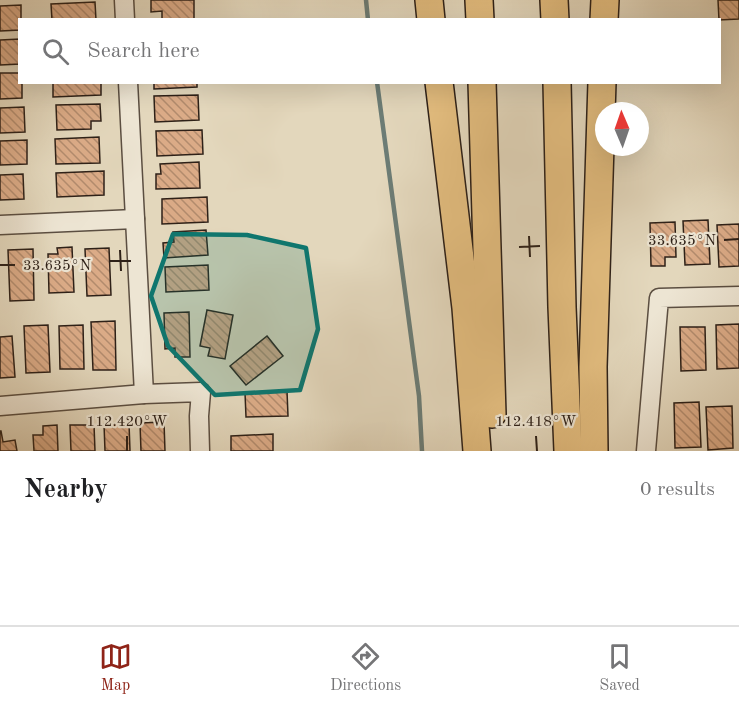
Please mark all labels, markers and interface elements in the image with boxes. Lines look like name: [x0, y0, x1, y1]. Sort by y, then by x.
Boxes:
search box: [18, 18, 721, 84]
icon: search: [39, 35, 72, 68]
text: Search here: [87, 40, 200, 62]
north arrow: [595, 102, 649, 156]
text: 33.635°N: [648, 234, 716, 249]
text: 33.635°N: [23, 259, 91, 274]
text: 112.420°W: [86, 415, 168, 430]
text: 112.418°W: [495, 415, 577, 430]
text: Nearby: [24, 477, 108, 503]
text: 0 results: [640, 480, 715, 500]
tab: Map: [99, 640, 132, 696]
tab: Directions: [330, 640, 401, 696]
tab: Saved: [599, 640, 640, 696]

